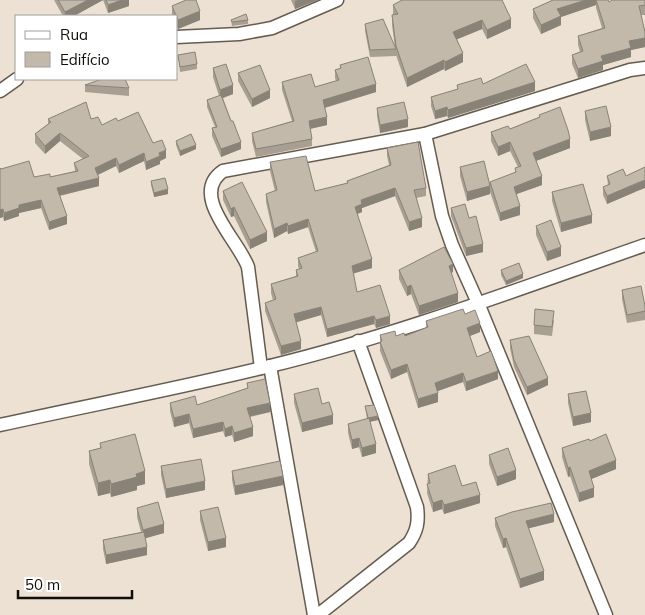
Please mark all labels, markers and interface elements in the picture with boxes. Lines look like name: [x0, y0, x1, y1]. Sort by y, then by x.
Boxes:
legend: [15, 15, 178, 80]
text: Rua: [60, 25, 88, 44]
text: Edifício: [60, 50, 110, 69]
scale bar: [18, 568, 131, 600]
text: 50 m: [25, 575, 60, 594]

